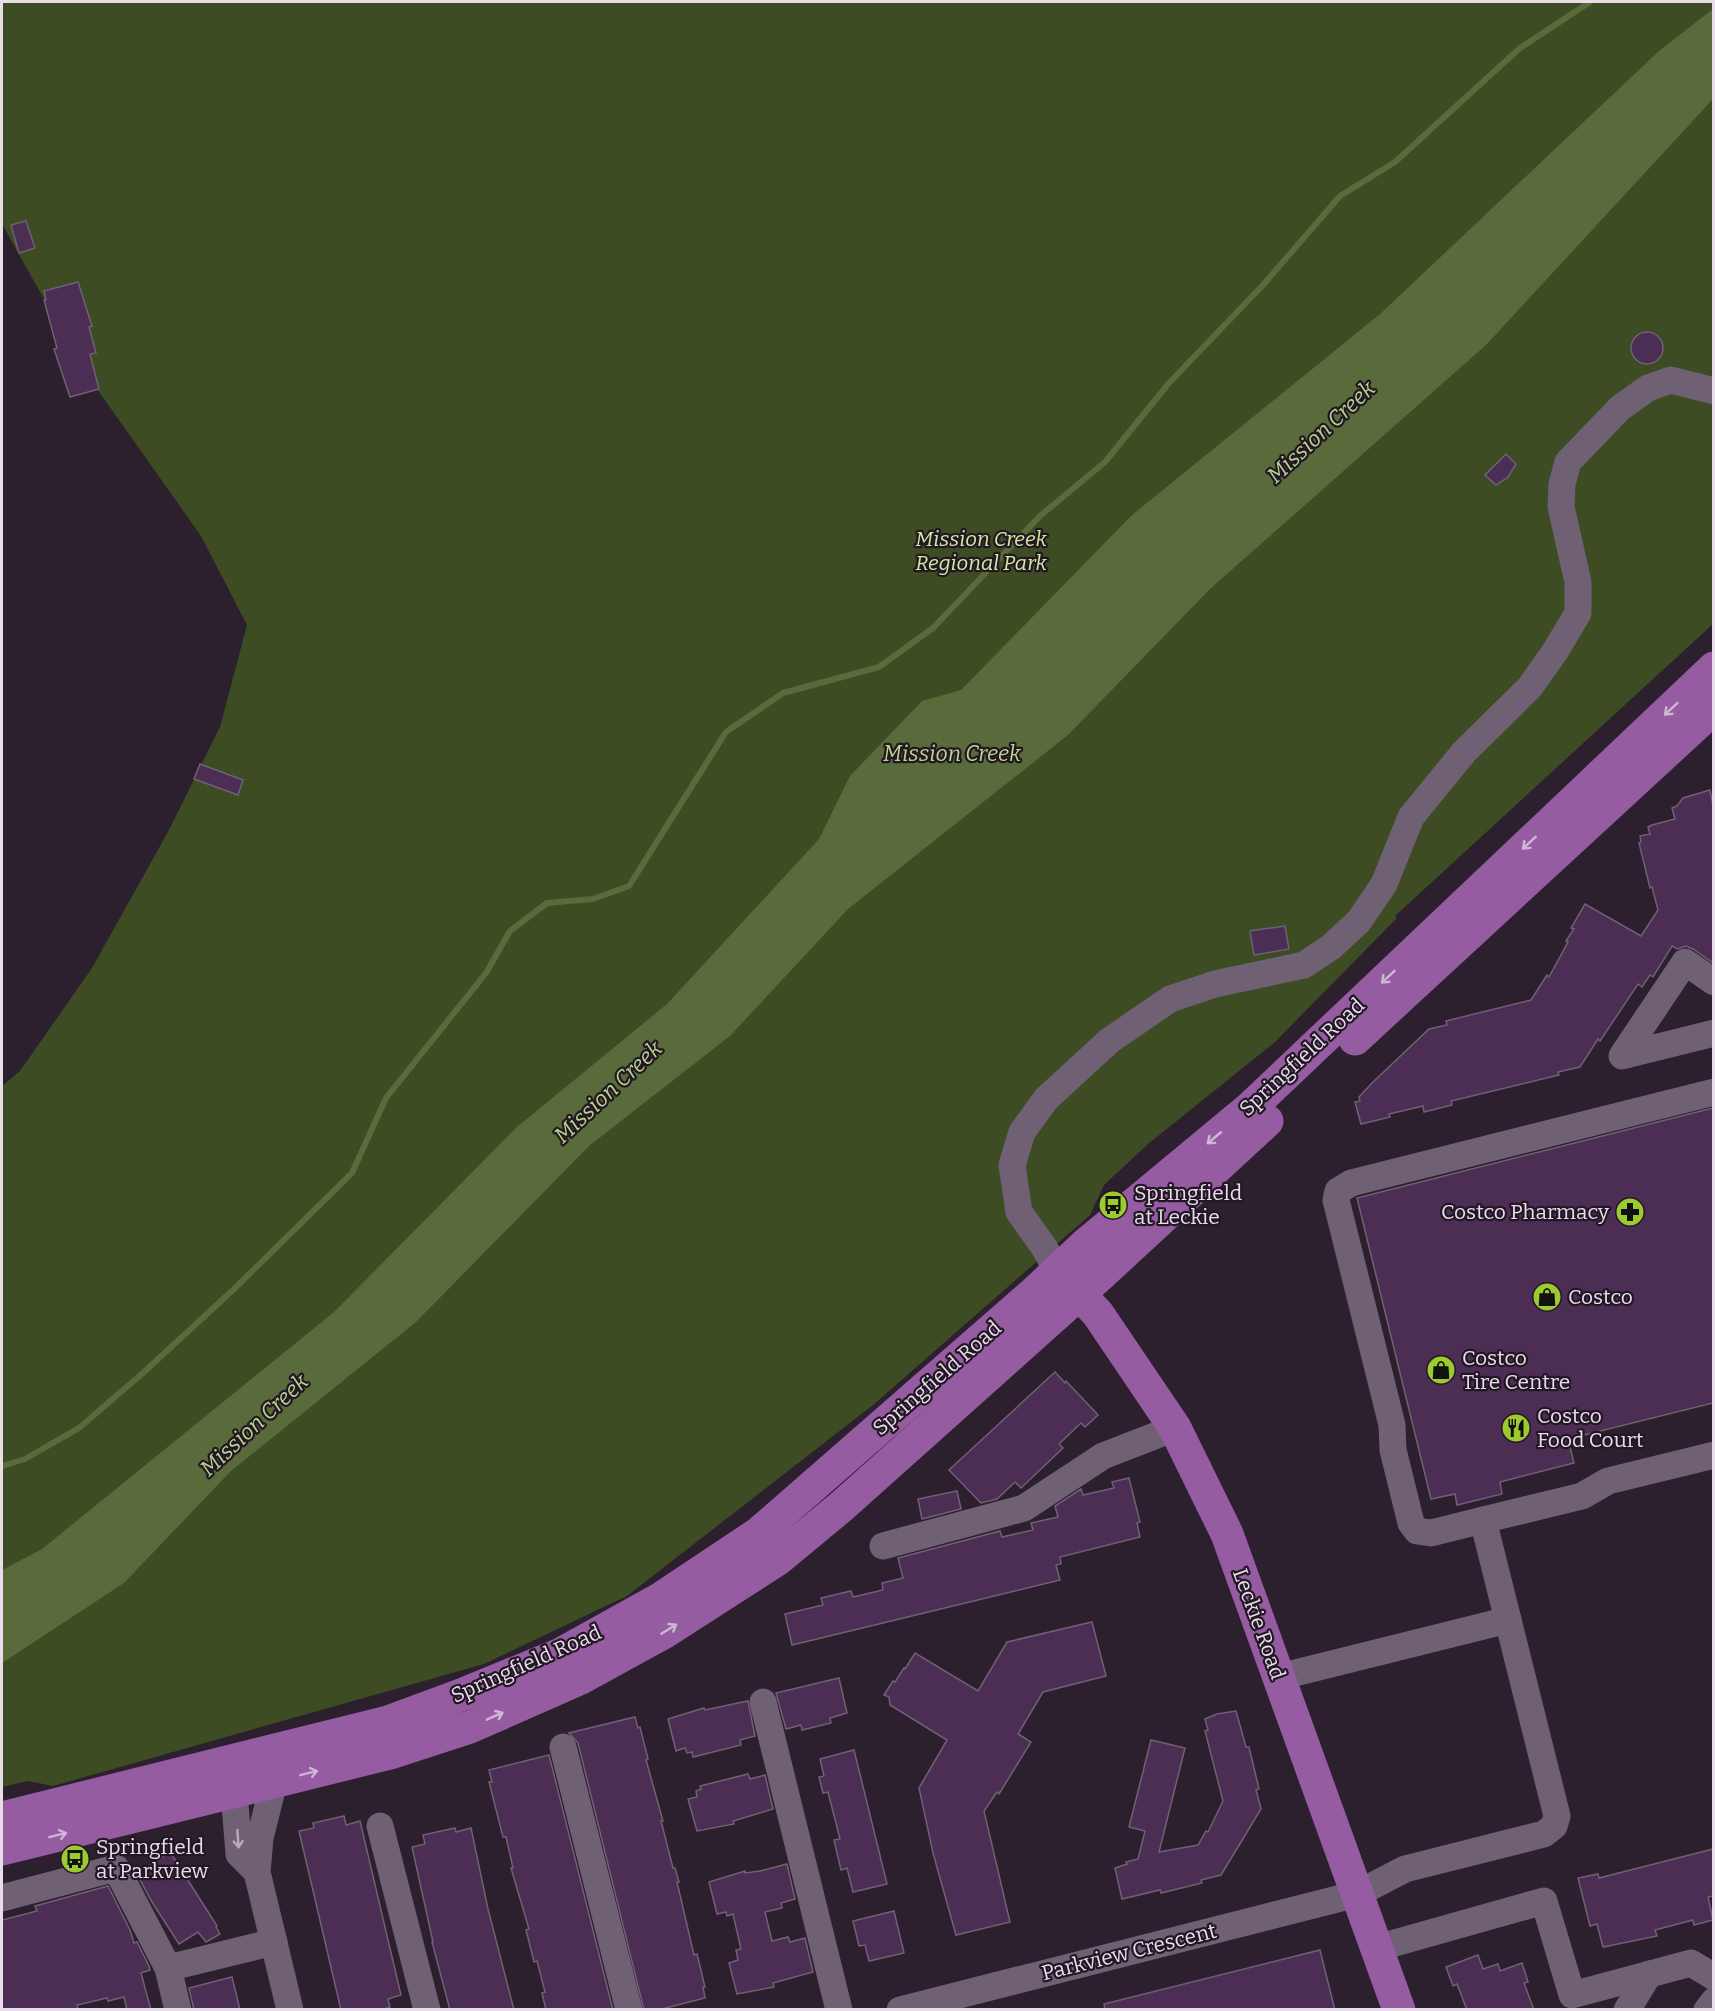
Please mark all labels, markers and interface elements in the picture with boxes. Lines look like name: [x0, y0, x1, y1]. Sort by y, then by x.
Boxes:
water label: Mission Creek: [1261, 374, 1381, 489]
park label: Mission Creek Regional Park: [915, 526, 1047, 576]
one-way arrow: [1664, 701, 1679, 715]
water label: Mission Creek: [883, 740, 1022, 767]
one-way arrow: [1522, 836, 1537, 850]
one-way arrow: [1381, 970, 1396, 984]
street label: Springfield Road: [1234, 992, 1370, 1122]
water label: Mission Creek: [548, 1034, 668, 1149]
one-way arrow: [1206, 1131, 1222, 1144]
place label: Springfield at Leckie: [1134, 1180, 1242, 1230]
bus stop icon: Springfield at Leckie: [1097, 1189, 1129, 1221]
pharmacy icon: Costco Pharmacy: [1614, 1196, 1646, 1228]
place label: Costco Pharmacy: [1441, 1199, 1610, 1225]
shop icon: Costco: [1531, 1281, 1563, 1313]
place label: Costco: [1568, 1284, 1633, 1310]
street label: Springfield Road: [867, 1315, 1007, 1441]
place label: Costco Tire Centre: [1462, 1345, 1570, 1395]
shop icon: Costco Tire Centre: [1425, 1354, 1457, 1386]
water label: Mission Creek: [194, 1367, 314, 1482]
place label: Costco Food Court: [1537, 1403, 1644, 1453]
restaurant icon: Costco Food Court: [1500, 1412, 1532, 1444]
street label: Leckie Road: [1227, 1565, 1291, 1683]
street label: Springfield Road: [447, 1619, 605, 1709]
one-way arrow: [660, 1622, 677, 1634]
one-way arrow: [485, 1709, 503, 1721]
one-way arrow: [299, 1767, 318, 1779]
one-way arrow: [232, 1828, 243, 1848]
one-way arrow: [48, 1829, 67, 1841]
place label: Springfield at Parkview: [96, 1834, 209, 1884]
bus stop icon: Springfield at Parkview: [59, 1843, 91, 1875]
street label: Parkview Crescent: [1039, 1918, 1220, 1986]

